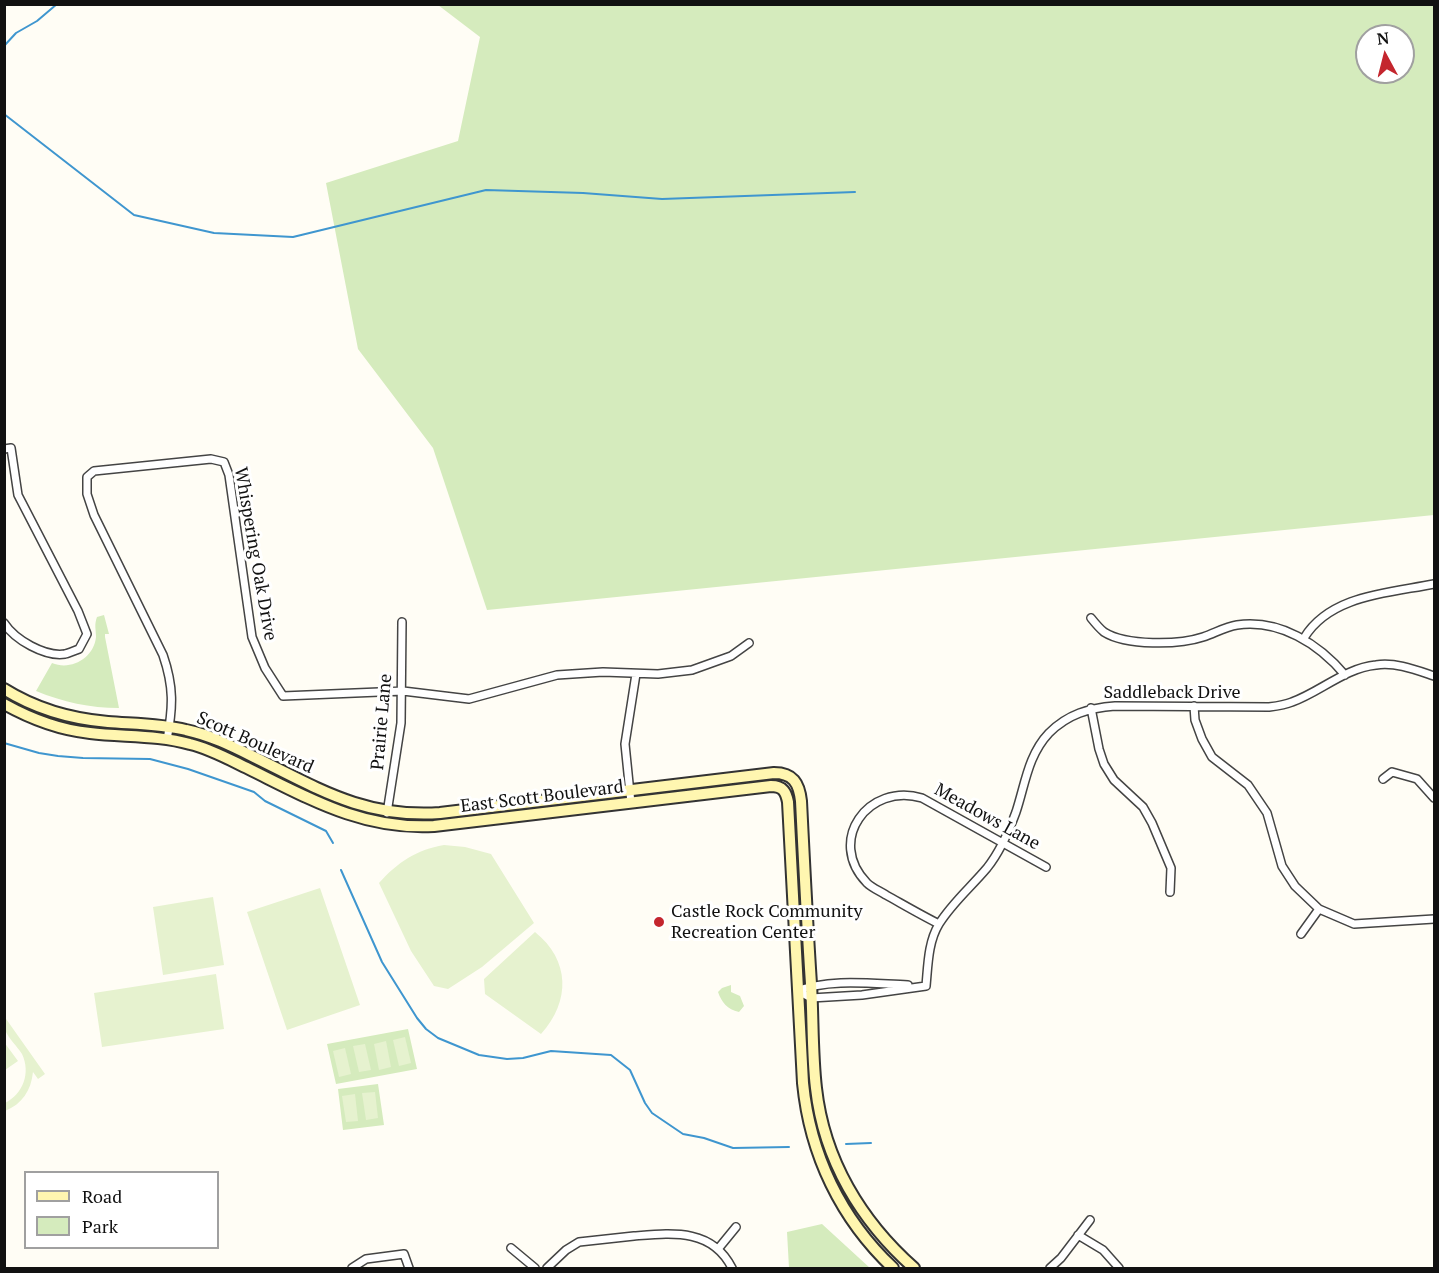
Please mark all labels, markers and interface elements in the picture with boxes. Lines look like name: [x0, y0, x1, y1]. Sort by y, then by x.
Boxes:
north arrow: [1355, 24, 1415, 84]
text: N: [1376, 26, 1390, 50]
street label: Whispering Oak Drive: [229, 466, 281, 642]
street label: Prairie Lane: [367, 673, 397, 771]
street label: Saddleback Drive: [1103, 682, 1241, 704]
street label: Scott Boulevard: [193, 708, 317, 778]
street label: East Scott Boulevard: [459, 776, 625, 818]
street label: Meadows Lane: [930, 779, 1044, 855]
place label: Castle Rock Community Recreation Center: [671, 901, 863, 944]
marker: Castle Rock Community Recreation Center: [652, 915, 666, 929]
legend: [24, 1171, 219, 1249]
text: Road: [82, 1184, 122, 1208]
text: Park: [82, 1214, 118, 1238]

